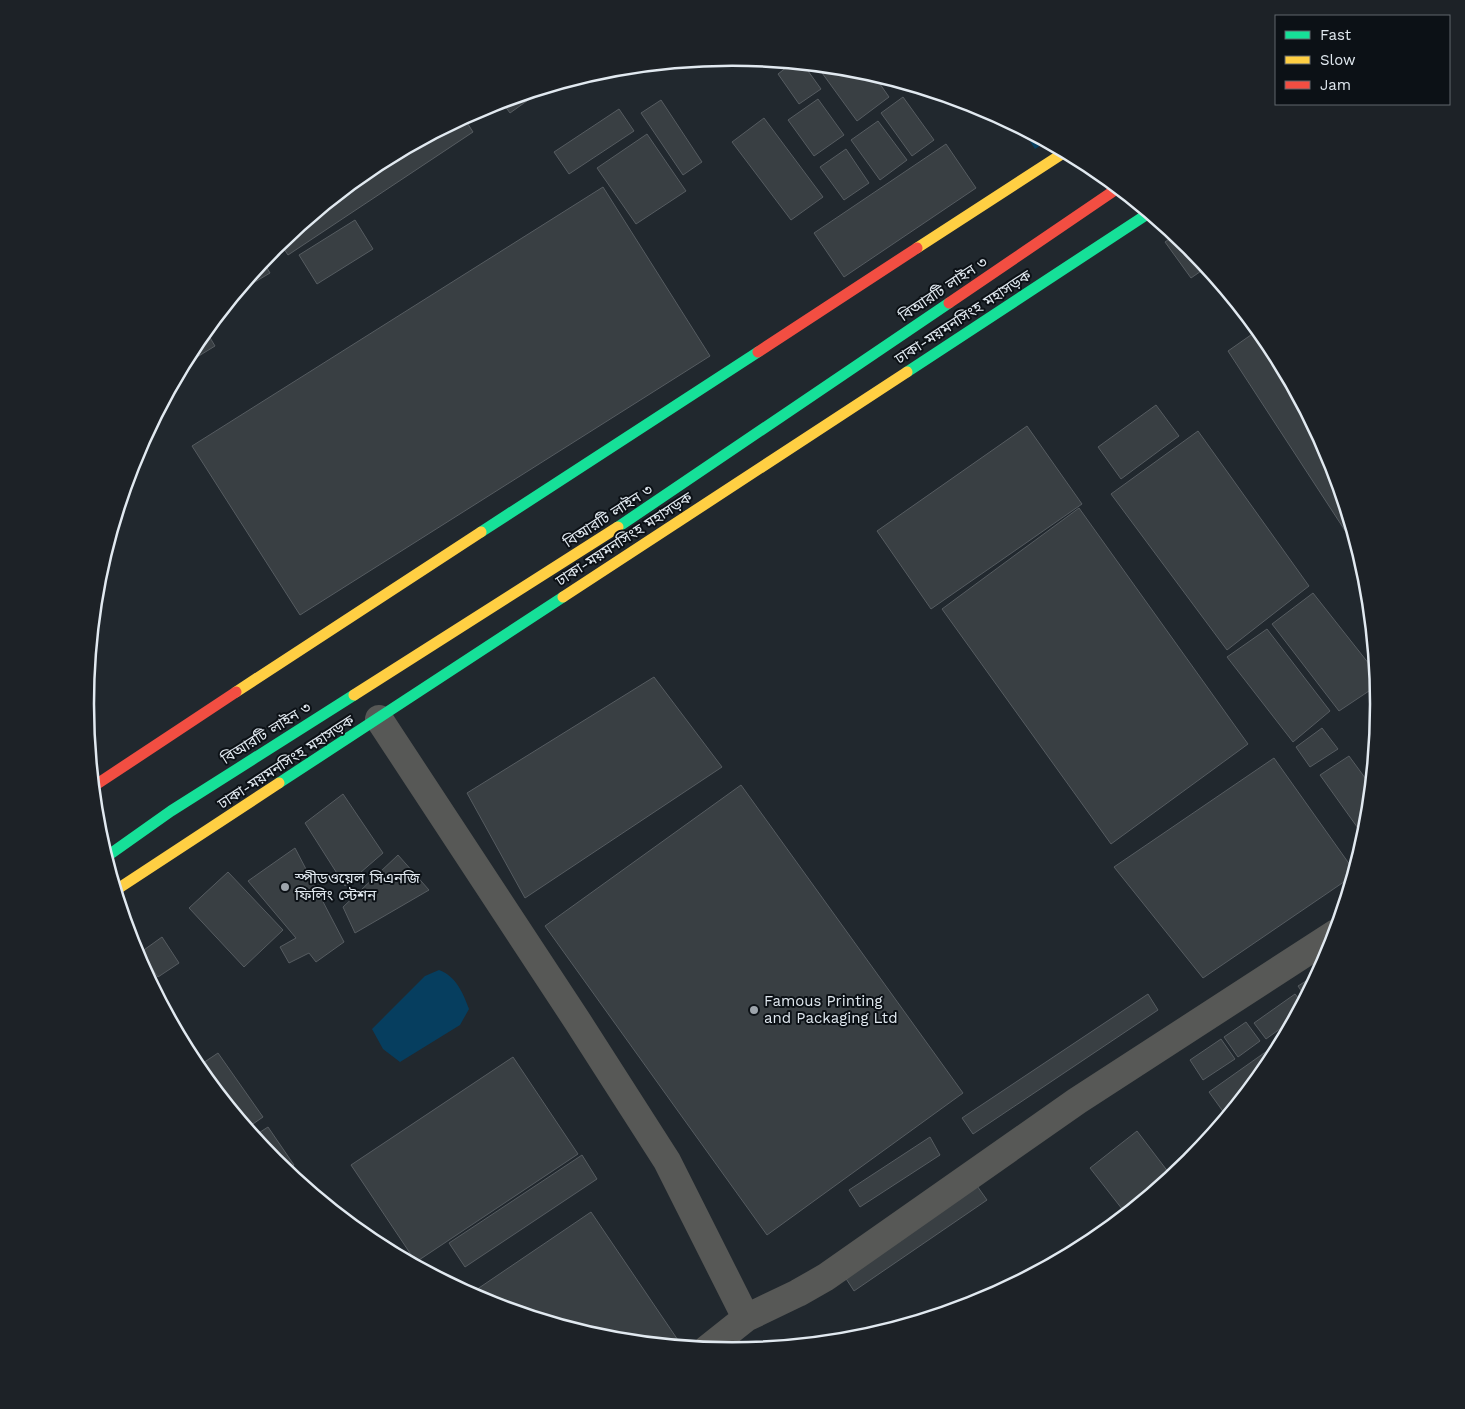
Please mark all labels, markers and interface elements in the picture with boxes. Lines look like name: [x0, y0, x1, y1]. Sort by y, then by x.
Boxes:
legend: [1275, 15, 1450, 105]
text: Fast: [1320, 26, 1352, 44]
text: Slow: [1320, 51, 1356, 69]
text: Jam: [1320, 76, 1351, 94]
street label: বিআরটি লাইন ৩: [895, 253, 991, 326]
street label: ঢাকা-ময়মনসিংহ মহাসড়ক: [891, 266, 1035, 368]
street label: বিআরটি লাইন ৩: [559, 480, 656, 552]
street label: ঢাকা-ময়মনসিংহ মহাসড়ক: [552, 488, 696, 590]
street label: বিআরটি লাইন ৩: [217, 698, 314, 768]
street label: ঢাকা-ময়মনসিংহ মহাসড়ক: [214, 711, 358, 813]
place label: স্পীডওয়েল সিএনজি ফিলিং স্টেশন: [294, 869, 421, 904]
marker: স্পীডওয়েল সিএনজি ফিলিং স্টেশন: [279, 881, 291, 893]
place label: Famous Printing and Packaging Ltd: [764, 992, 898, 1027]
marker: Famous Printing and Packaging Ltd: [748, 1004, 760, 1016]

